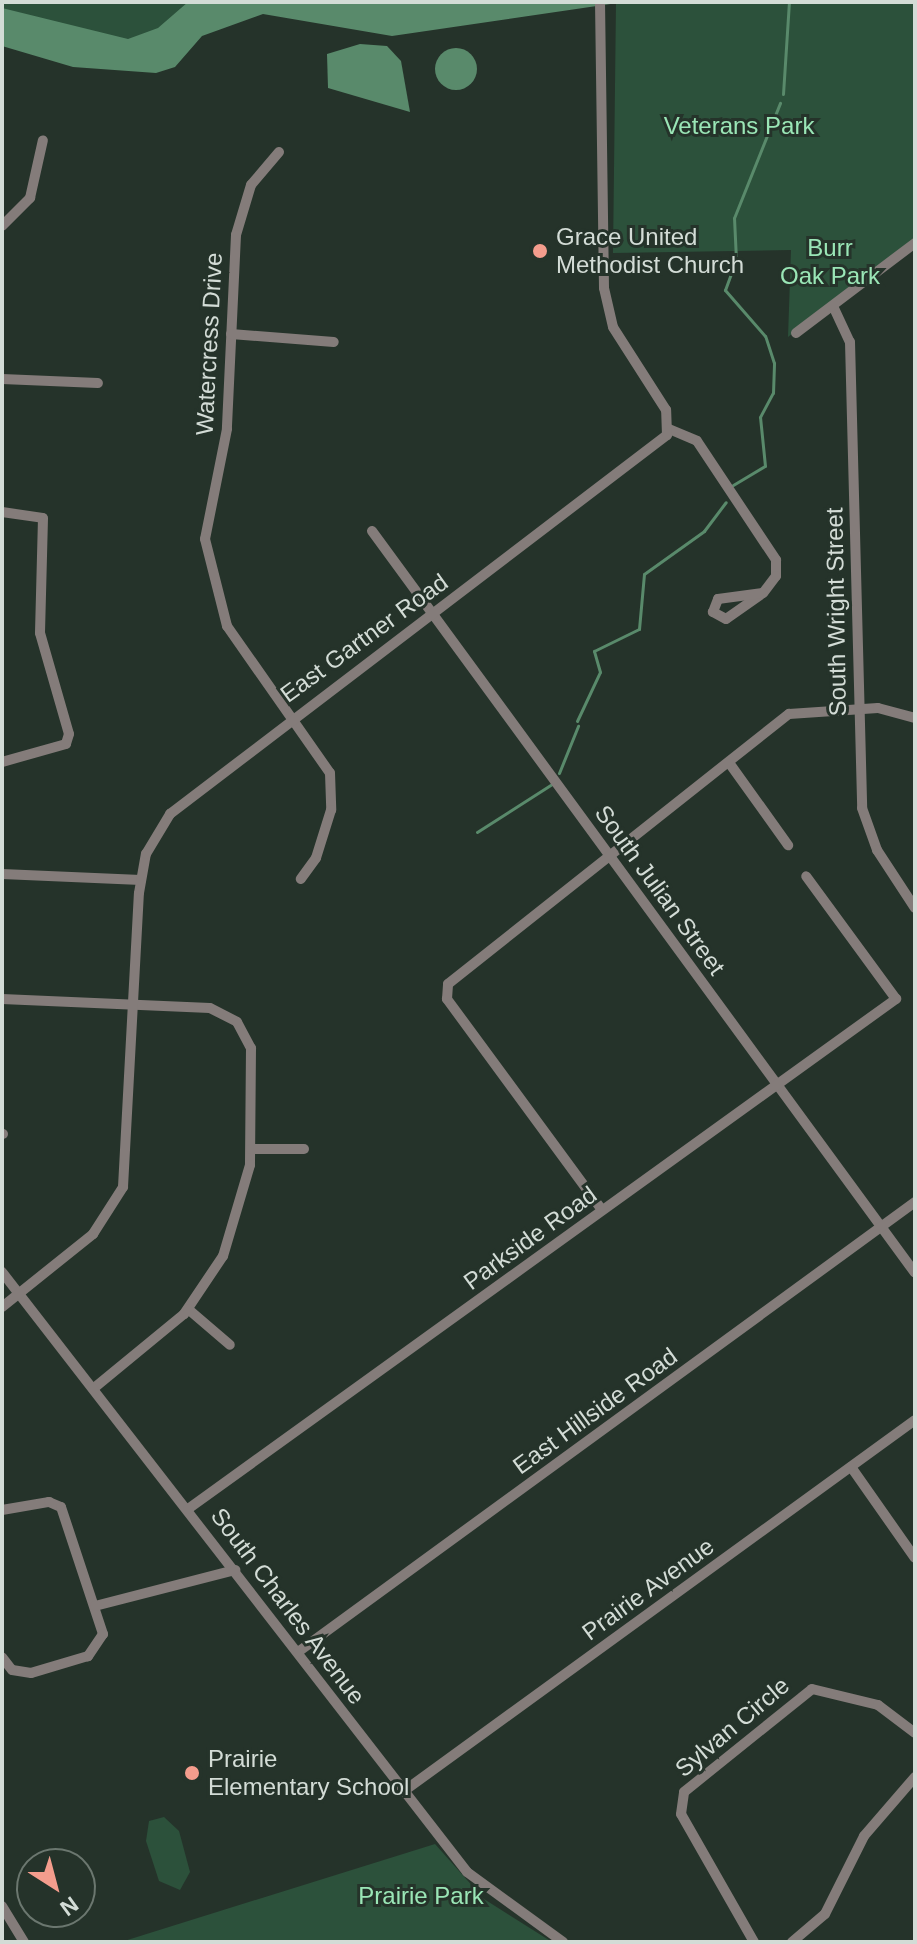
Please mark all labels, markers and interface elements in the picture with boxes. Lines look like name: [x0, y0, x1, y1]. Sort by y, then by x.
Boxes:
park label: Veterans Park: [664, 112, 814, 140]
place label: Grace United Methodist Church: [556, 223, 744, 279]
park label: Burr Oak Park: [780, 234, 880, 290]
marker: Grace United Methodist Church: [531, 242, 549, 260]
street label: Watercress Drive: [190, 252, 228, 436]
street label: South Wright Street: [820, 507, 852, 717]
street label: East Gartner Road: [275, 568, 453, 708]
street label: South Julian Street: [589, 800, 731, 980]
street label: Parkside Road: [458, 1180, 602, 1296]
street label: East Hillside Road: [507, 1342, 683, 1480]
street label: South Charles Avenue: [204, 1502, 372, 1710]
street label: Prairie Avenue: [576, 1531, 720, 1647]
street label: Sylvan Circle: [669, 1671, 795, 1783]
place label: Prairie Elementary School: [208, 1745, 409, 1801]
marker: Prairie Elementary School: [183, 1764, 201, 1782]
north arrow: [16, 1848, 96, 1928]
park label: Prairie Park: [358, 1882, 484, 1910]
text: N: [55, 1891, 83, 1921]

